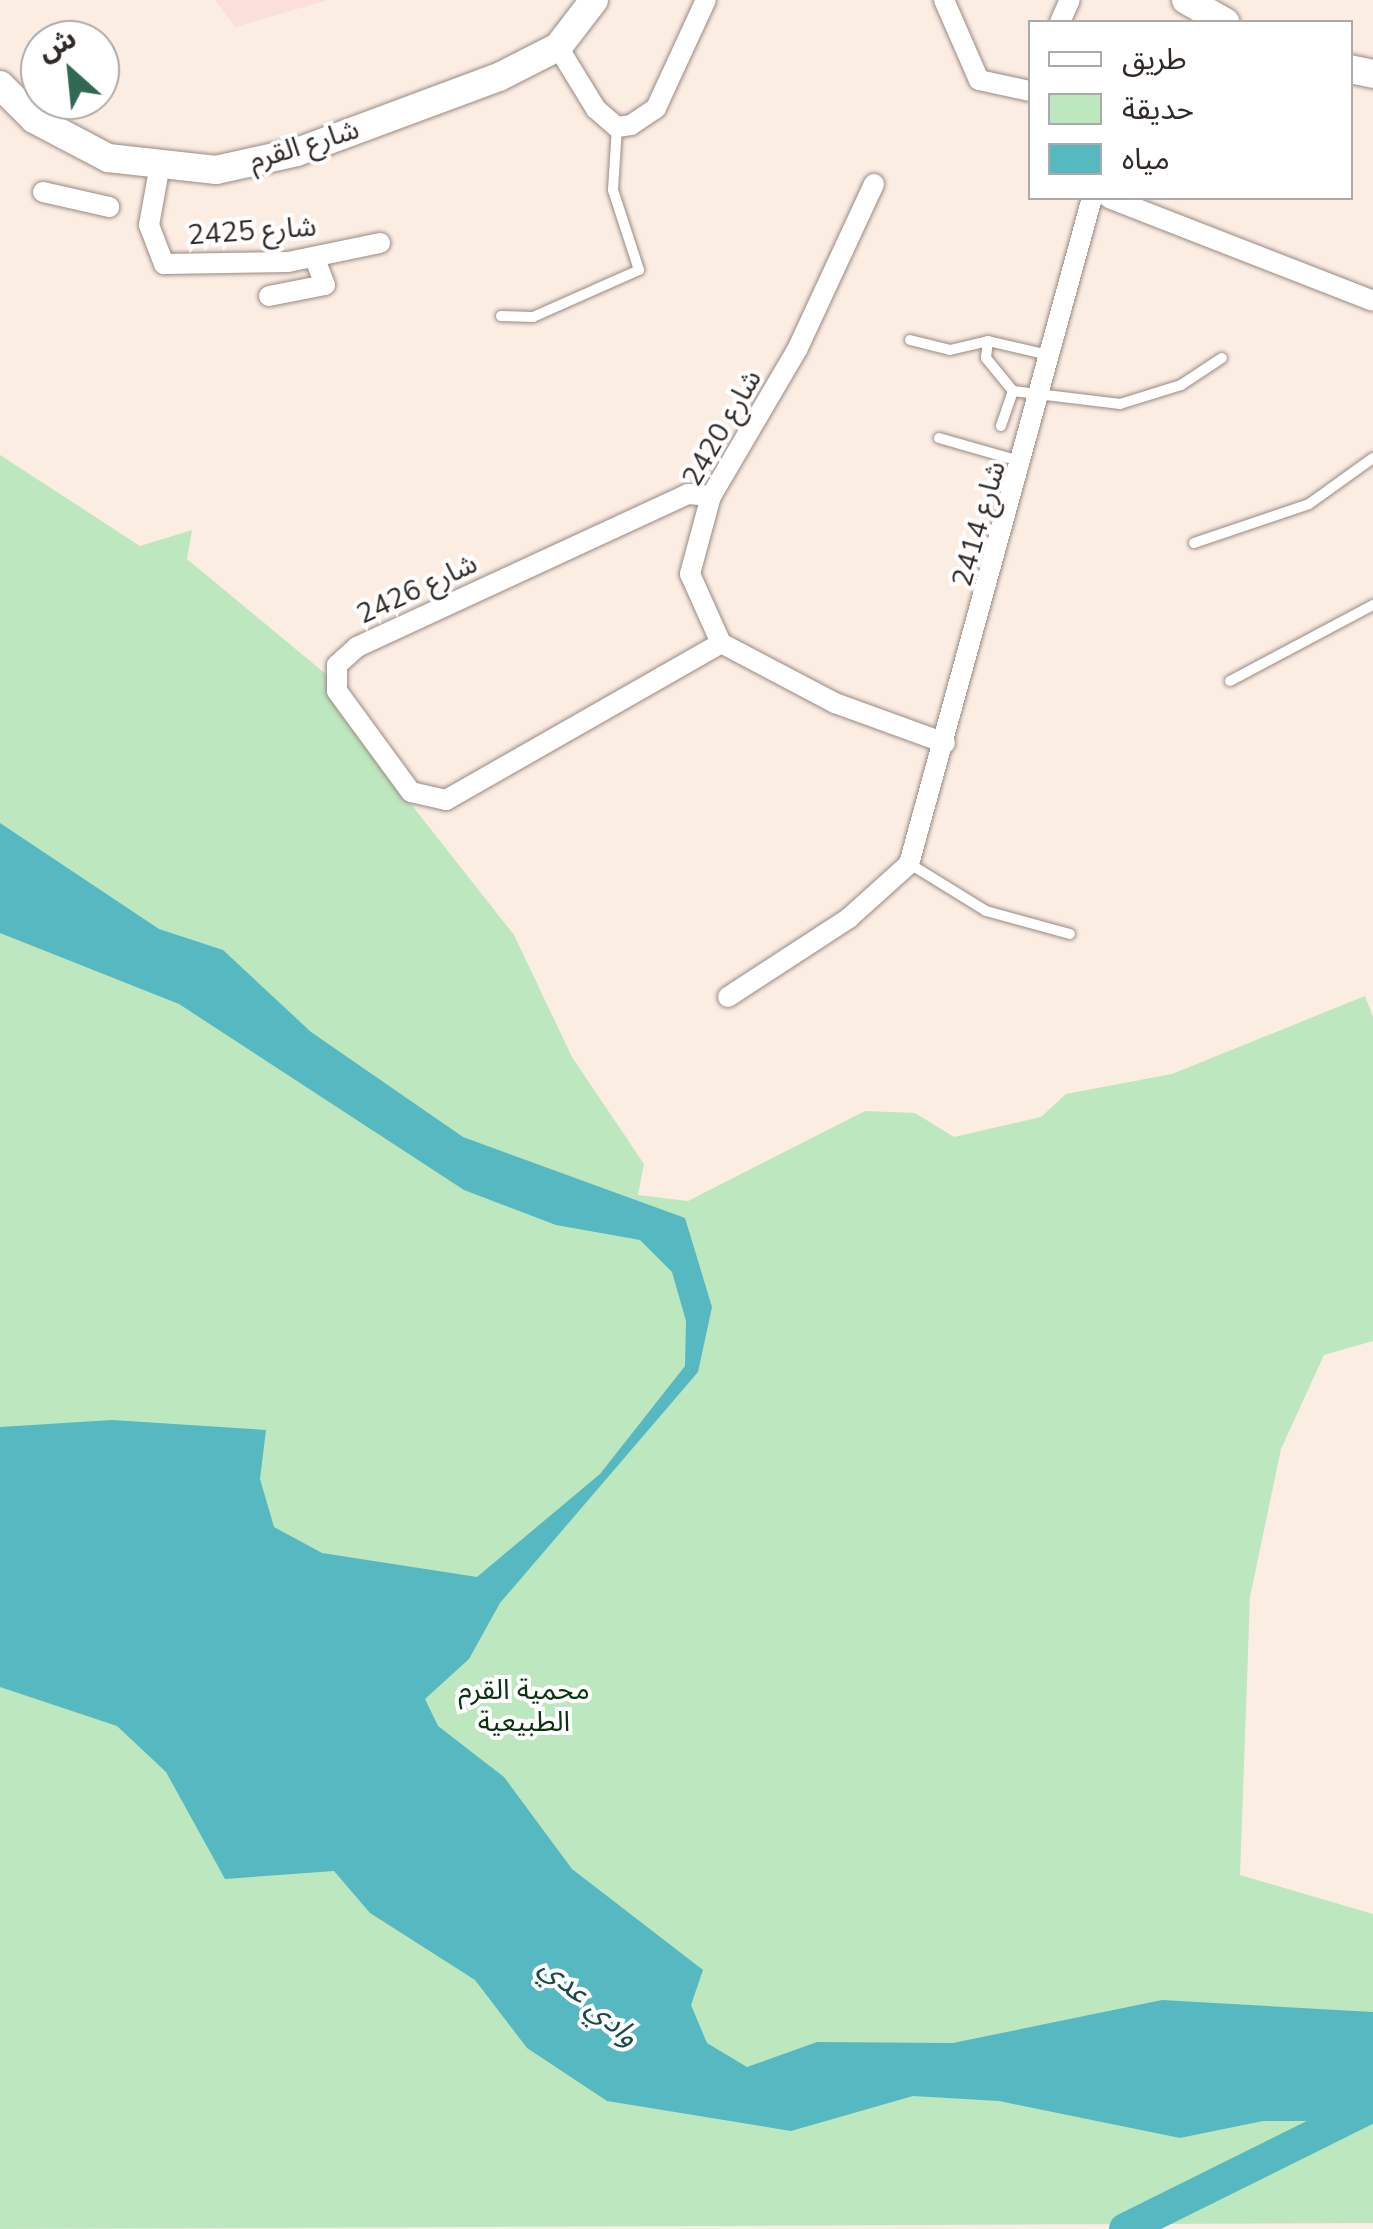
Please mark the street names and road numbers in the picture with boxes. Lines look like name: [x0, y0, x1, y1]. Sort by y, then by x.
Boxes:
street label: شارع القرم: [245, 112, 363, 178]
street label: 2425 شارع: [187, 210, 317, 252]
street label: 2420 شارع: [675, 364, 769, 492]
street label: 2414 شارع: [945, 457, 1013, 591]
street label: 2426 شارع: [351, 547, 483, 631]

